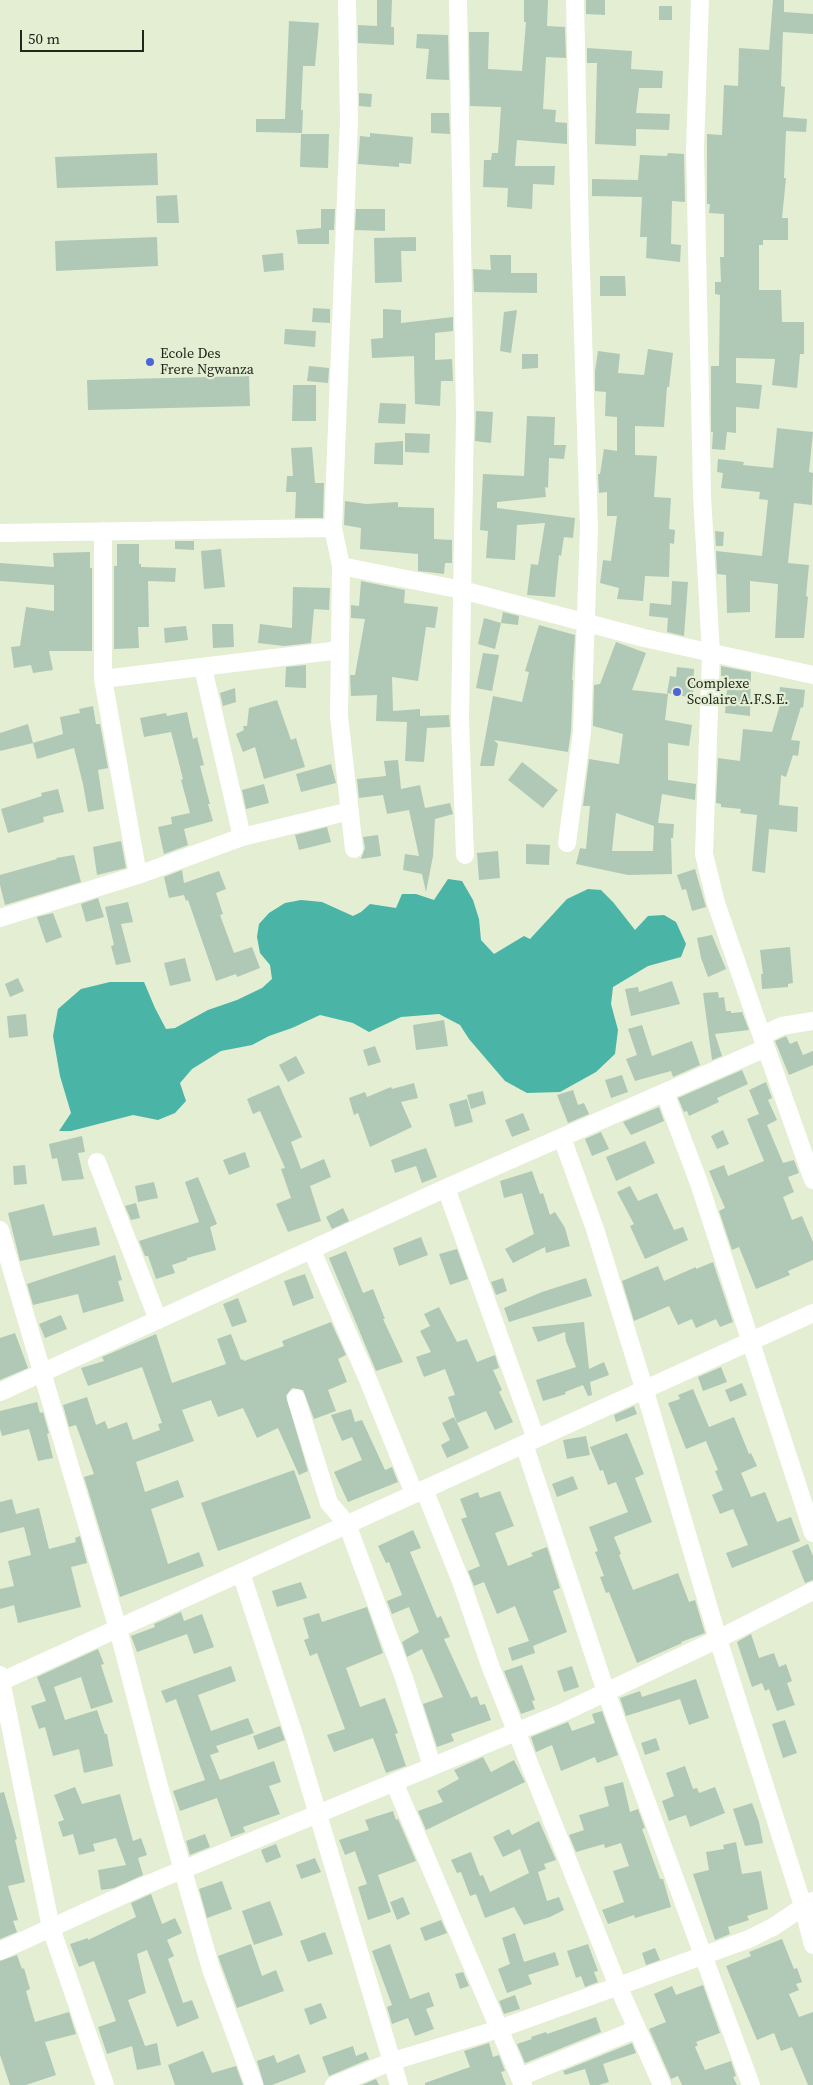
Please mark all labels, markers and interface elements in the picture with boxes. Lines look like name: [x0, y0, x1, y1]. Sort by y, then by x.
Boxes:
scale bar: [22, 20, 146, 52]
text: 50 m: [28, 28, 60, 49]
place label: Ecole Des Frere Ngwanza: [160, 346, 254, 378]
marker: Ecole Des Frere Ngwanza: [144, 356, 156, 368]
place label: Complexe Scolaire A.F.S.E.: [687, 676, 788, 709]
marker: Complexe Scolaire A.F.S.E.: [671, 686, 683, 698]

